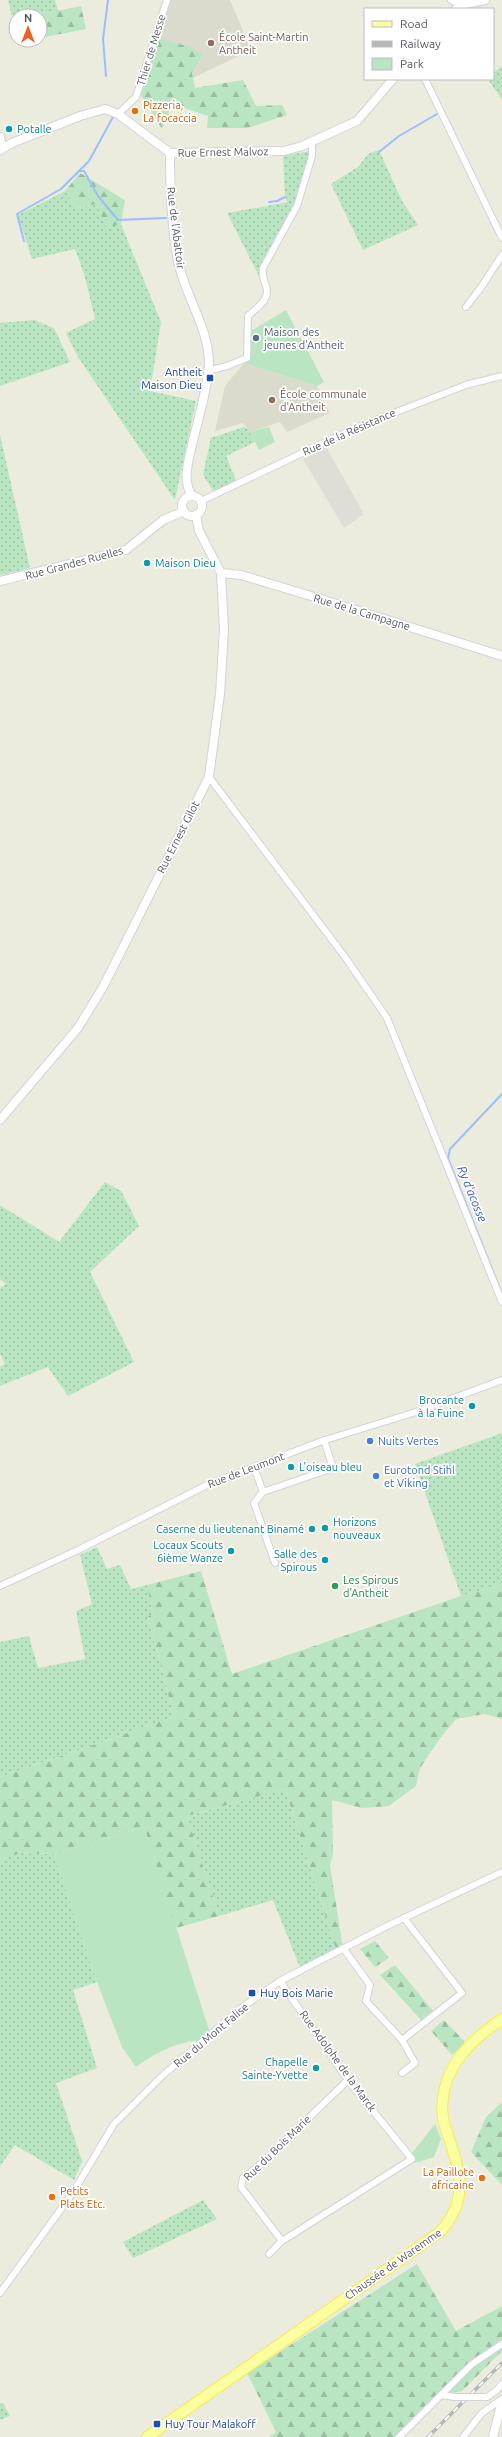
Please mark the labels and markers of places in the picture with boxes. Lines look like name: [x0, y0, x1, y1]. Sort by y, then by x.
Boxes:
place label: École Saint-Martin Antheit: [219, 30, 308, 56]
marker: École Saint-Martin Antheit: [206, 38, 216, 48]
place label: Pizzeria, La focaccia: [143, 99, 197, 124]
marker: Pizzeria, La focaccia: [130, 106, 140, 116]
place label: Potalle: [17, 123, 52, 135]
marker: Potalle: [4, 124, 14, 134]
place label: Maison des jeunes d'Antheit: [263, 326, 345, 351]
marker: Maison des jeunes d'Antheit: [251, 333, 261, 343]
place label: Antheit Maison Dieu: [141, 366, 203, 391]
marker: Antheit Maison Dieu: [205, 373, 215, 383]
place label: École communale d'Antheit: [280, 387, 367, 413]
marker: École communale d'Antheit: [267, 395, 277, 405]
place label: Maison Dieu: [155, 557, 216, 569]
marker: Maison Dieu: [142, 558, 152, 568]
place label: Brocante à la Fuine: [418, 1394, 464, 1419]
marker: Brocante à la Fuine: [467, 1401, 477, 1411]
place label: Nuits Vertes: [378, 1435, 439, 1447]
marker: Nuits Vertes: [365, 1436, 375, 1446]
place label: L'oiseau bleu: [299, 1461, 362, 1473]
marker: L'oiseau bleu: [286, 1462, 296, 1472]
place label: Eurotond Stihl et Viking: [384, 1464, 455, 1489]
marker: Eurotond Stihl et Viking: [371, 1471, 381, 1481]
place label: Horizons nouveaux: [333, 1516, 381, 1541]
place label: Caserne du lieutenant Binamé: [156, 1523, 304, 1535]
marker: Horizons nouveaux: [320, 1523, 330, 1533]
marker: Caserne du lieutenant Binamé: [307, 1524, 317, 1534]
place label: Locaux Scouts 6ième Wanze: [153, 1539, 223, 1564]
marker: Locaux Scouts 6ième Wanze: [226, 1546, 236, 1556]
place label: Salle des Spirous: [274, 1548, 317, 1573]
marker: Salle des Spirous: [320, 1555, 330, 1565]
place label: Les Spirous d'Antheit: [343, 1574, 399, 1599]
marker: Les Spirous d'Antheit: [330, 1581, 340, 1591]
place label: Huy Bois Marie: [260, 1987, 333, 1999]
marker: Huy Bois Marie: [247, 1988, 257, 1998]
place label: Chapelle Sainte-Yvette: [242, 2056, 308, 2081]
marker: Chapelle Sainte-Yvette: [311, 2063, 321, 2073]
place label: La Paillote africaine: [423, 2166, 474, 2191]
marker: La Paillote africaine: [477, 2173, 487, 2183]
place label: Petits Plats Etc.: [60, 2185, 105, 2210]
marker: Petits Plats Etc.: [47, 2192, 57, 2202]
place label: Huy Tour Malakoff: [165, 2418, 256, 2430]
marker: Huy Tour Malakoff: [152, 2419, 162, 2429]

